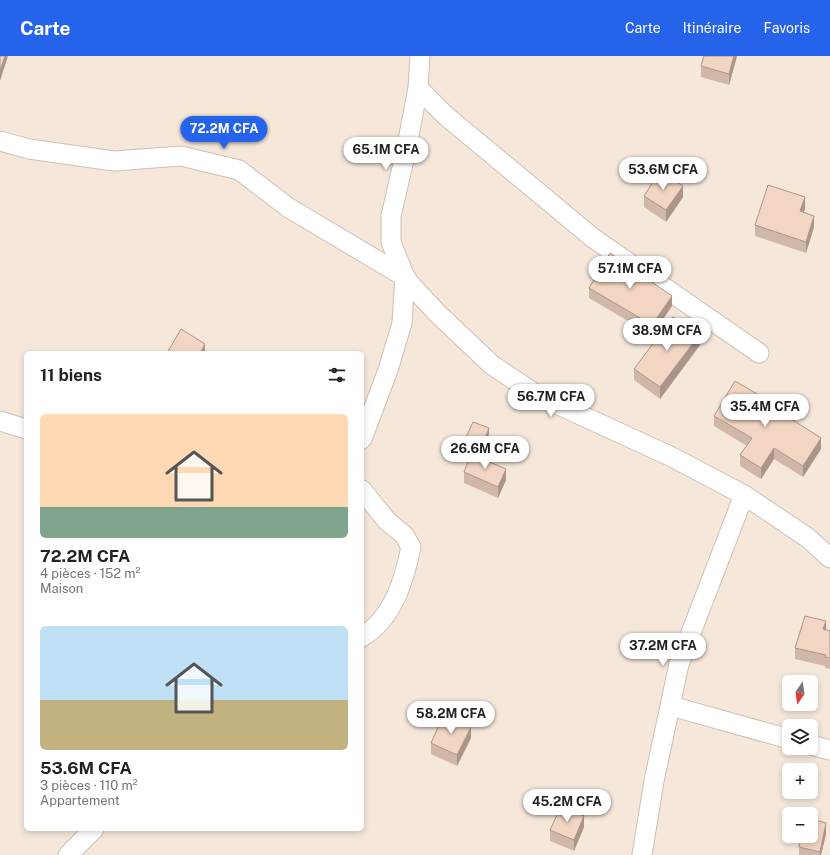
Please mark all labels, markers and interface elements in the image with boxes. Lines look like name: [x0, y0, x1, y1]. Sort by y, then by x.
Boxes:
text: Carte: [20, 17, 70, 39]
text: Carte: [625, 20, 661, 36]
text: Itinéraire: [683, 20, 741, 36]
text: Favoris: [763, 20, 810, 36]
pin: 72.2M CFA: [178, 116, 270, 150]
text: 72.2M CFA: [189, 121, 259, 136]
pin: 65.1M CFA: [340, 137, 432, 171]
text: 65.1M CFA: [352, 142, 420, 157]
pin: 53.6M CFA: [617, 157, 709, 191]
text: 53.6M CFA: [628, 162, 698, 177]
pin: 57.1M CFA: [584, 256, 676, 290]
text: 57.1M CFA: [597, 261, 663, 276]
pin: 38.9M CFA: [621, 318, 713, 352]
text: 38.9M CFA: [632, 323, 702, 338]
icon: filters: [326, 364, 348, 386]
text: 11 biens: [40, 365, 102, 385]
pin: 56.7M CFA: [505, 384, 597, 418]
text: 56.7M CFA: [517, 389, 585, 404]
pin: 35.4M CFA: [719, 394, 811, 428]
text: 35.4M CFA: [730, 399, 800, 414]
pin: 26.6M CFA: [439, 436, 531, 470]
icon: home: [158, 440, 230, 512]
text: 26.6M CFA: [450, 441, 520, 456]
text: 72.2M CFA: [40, 546, 130, 566]
text: 4 pièces · 152 m²: [40, 566, 140, 581]
text: Maison: [40, 581, 83, 596]
pin: 37.2M CFA: [617, 633, 709, 667]
text: 37.2M CFA: [629, 638, 697, 653]
icon: home: [158, 652, 230, 724]
north arrow: [782, 675, 818, 711]
map controls: [782, 675, 818, 843]
pin: 58.2M CFA: [405, 701, 497, 735]
text: 58.2M CFA: [416, 706, 486, 721]
button: layers: [782, 719, 818, 755]
text: 53.6M CFA: [40, 758, 132, 778]
button: +: [782, 763, 818, 799]
text: 3 pièces · 110 m²: [40, 778, 137, 793]
pin: 45.2M CFA: [521, 789, 613, 823]
text: Appartement: [40, 793, 120, 808]
text: 45.2M CFA: [532, 794, 602, 809]
button: −: [782, 807, 818, 843]

